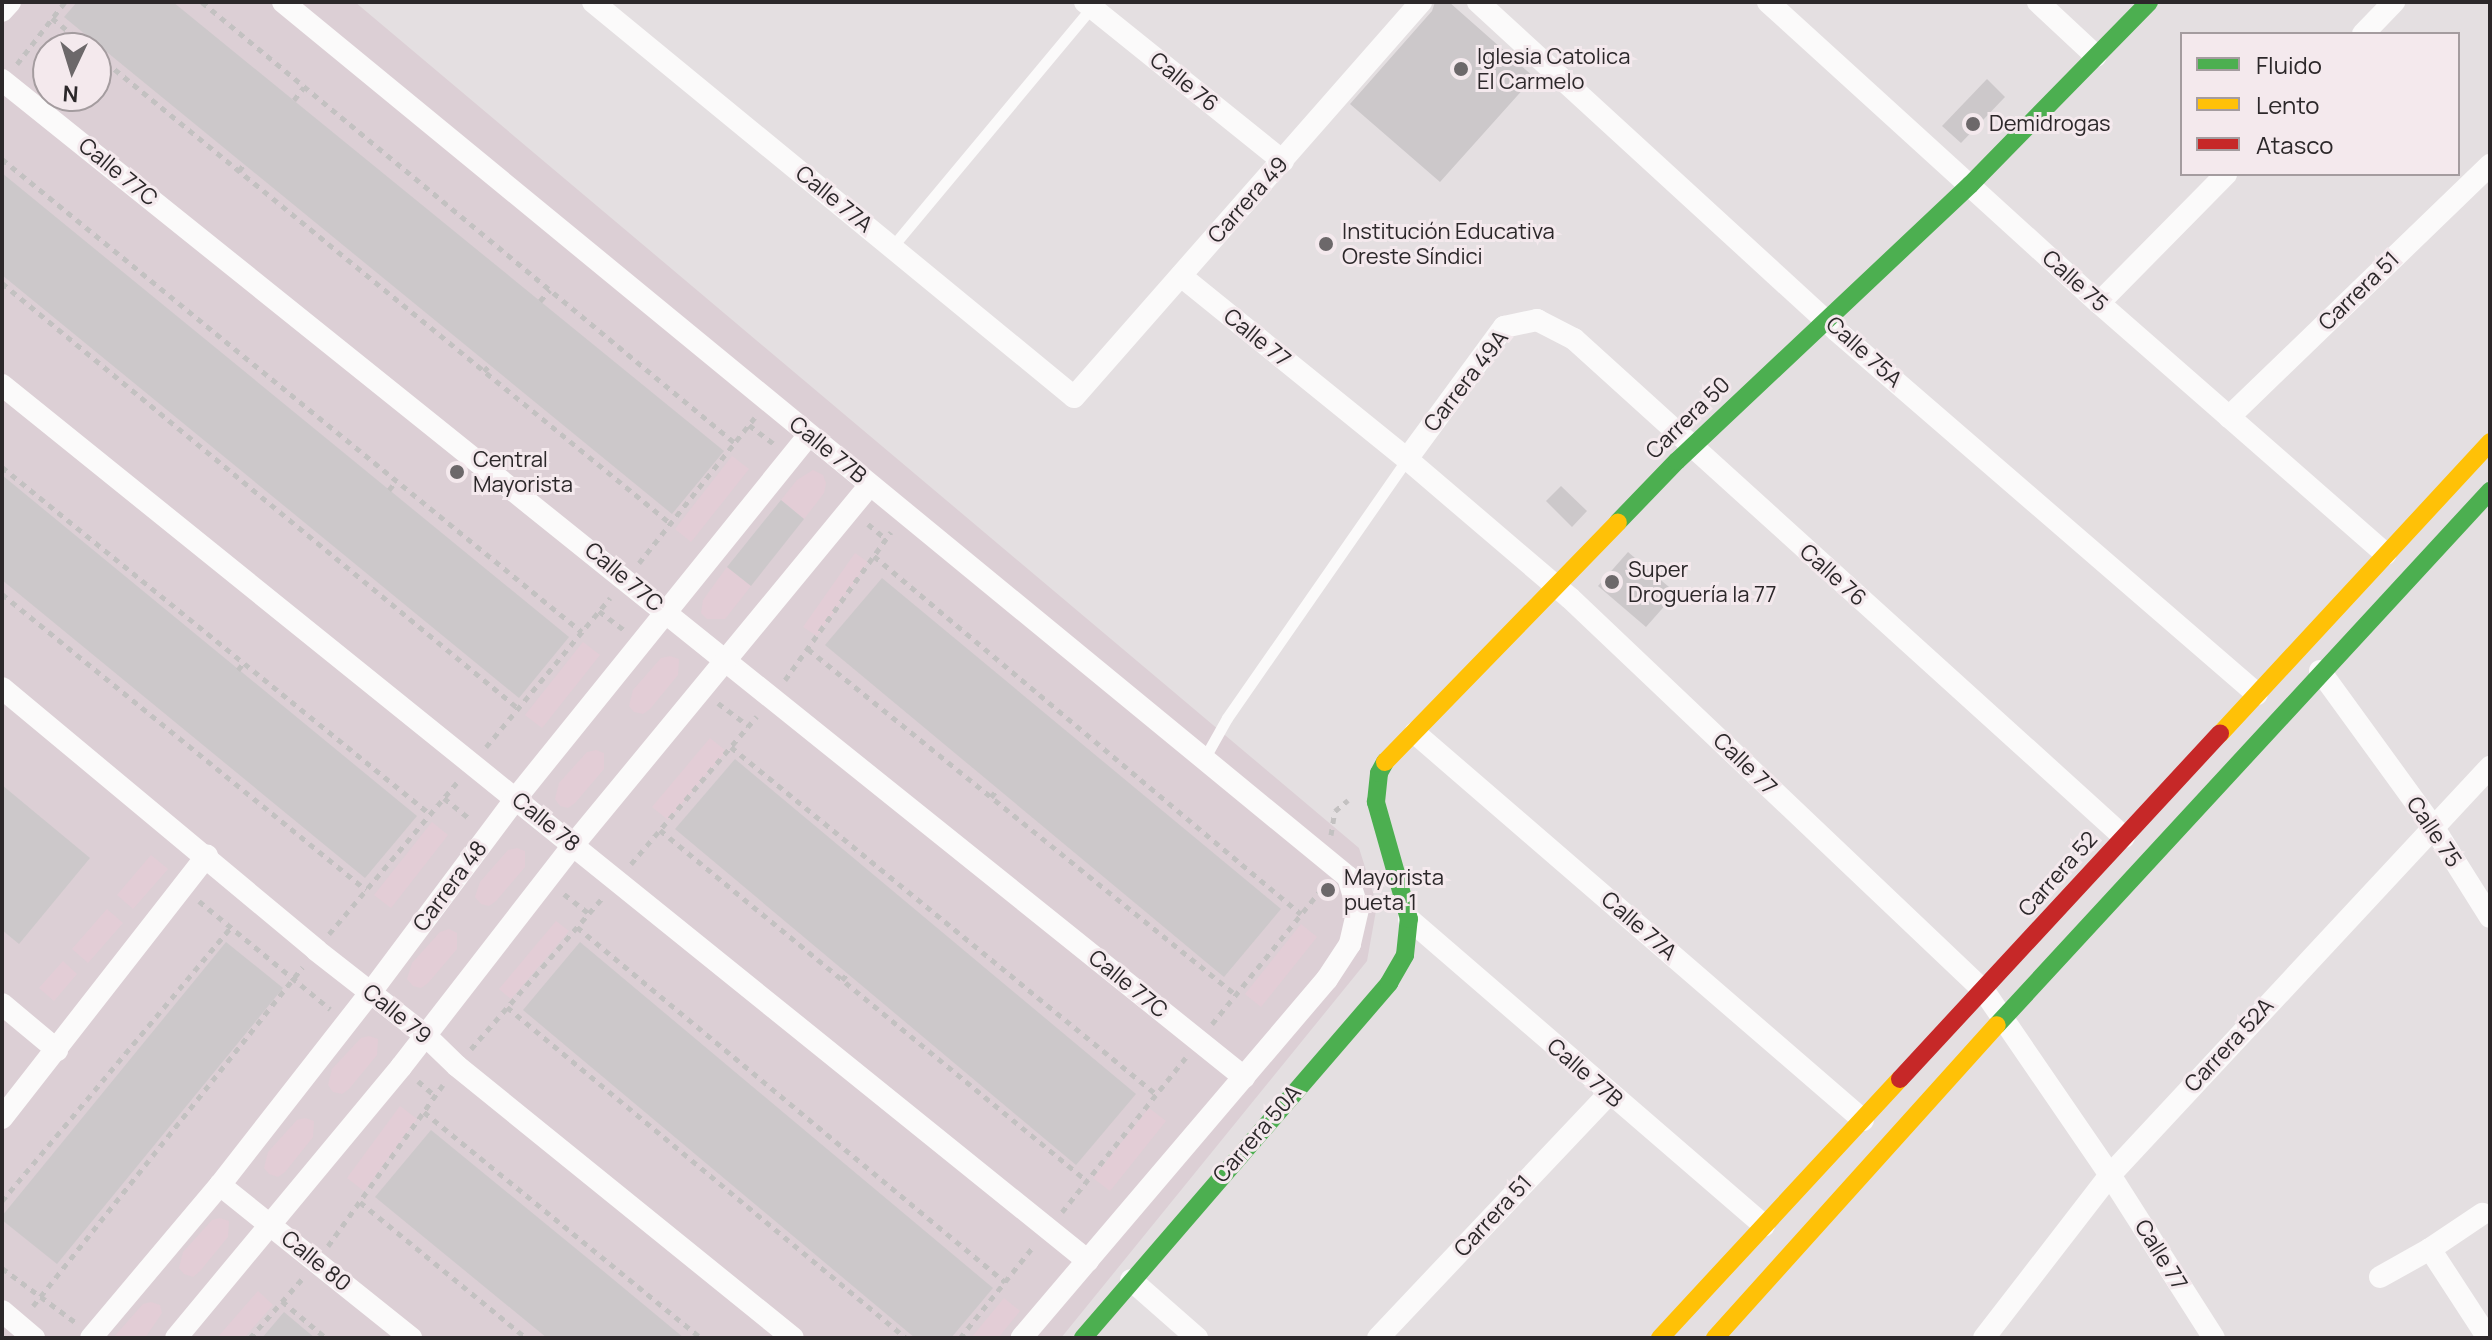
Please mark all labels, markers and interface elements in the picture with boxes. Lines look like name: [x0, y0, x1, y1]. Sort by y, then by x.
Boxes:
north arrow: [32, 32, 112, 112]
legend: [2180, 32, 2460, 176]
place label: Iglesia Catolica El Carmelo: [1477, 43, 1630, 94]
street label: Calle 76: [1145, 47, 1223, 117]
text: Fluido: [2256, 48, 2322, 81]
marker: Iglesia Catolica El Carmelo: [1452, 60, 1470, 78]
text: N: [62, 78, 79, 109]
text: Lento: [2256, 88, 2320, 121]
place label: Demidrogas: [1989, 111, 2111, 137]
marker: Demidrogas: [1964, 115, 1982, 133]
text: Atasco: [2256, 128, 2333, 161]
street label: Calle 77C: [73, 132, 163, 212]
street label: Carrera 49: [1202, 151, 1294, 249]
street label: Calle 77A: [790, 160, 878, 238]
place label: Institución Educativa Oreste Síndici: [1342, 218, 1555, 270]
marker: Institución Educativa Oreste Síndici: [1317, 235, 1335, 253]
street label: Calle 75: [2037, 245, 2113, 317]
street label: Carrera 51: [2313, 246, 2405, 336]
street label: Calle 77: [1218, 303, 1296, 373]
street label: Calle 75A: [1821, 311, 1907, 393]
street label: Carrera 49A: [1418, 325, 1514, 437]
street label: Carrera 50: [1640, 371, 1736, 465]
street label: Calle 77B: [784, 411, 872, 489]
place label: Central Mayorista: [473, 446, 573, 498]
marker: Central Mayorista: [448, 463, 466, 481]
street label: Calle 77C: [580, 537, 668, 617]
street label: Calle 76: [1794, 538, 1872, 612]
place label: Super Droguería la 77: [1628, 556, 1777, 608]
marker: Super Droguería la 77: [1603, 573, 1621, 591]
street label: Calle 77: [1708, 727, 1782, 801]
street label: Calle 78: [507, 787, 585, 857]
street label: Calle 75: [2401, 792, 2467, 872]
street label: Carrera 52: [2013, 826, 2103, 922]
street label: Carrera 48: [407, 836, 493, 936]
place label: Mayorista pueta 1: [1344, 864, 1444, 916]
marker: Mayorista pueta 1: [1319, 881, 1337, 899]
street label: Calle 77A: [1596, 886, 1682, 966]
street label: Calle 77C: [1083, 944, 1173, 1024]
street label: Calle 79: [358, 979, 436, 1049]
street label: Carrera 52A: [2179, 993, 2279, 1097]
street label: Calle 77B: [1542, 1033, 1628, 1113]
street label: Carrera 50A: [1207, 1080, 1307, 1188]
street label: Carrera 51: [1449, 1170, 1537, 1262]
street label: Calle 77: [2129, 1215, 2193, 1295]
street label: Calle 80: [276, 1225, 356, 1297]

